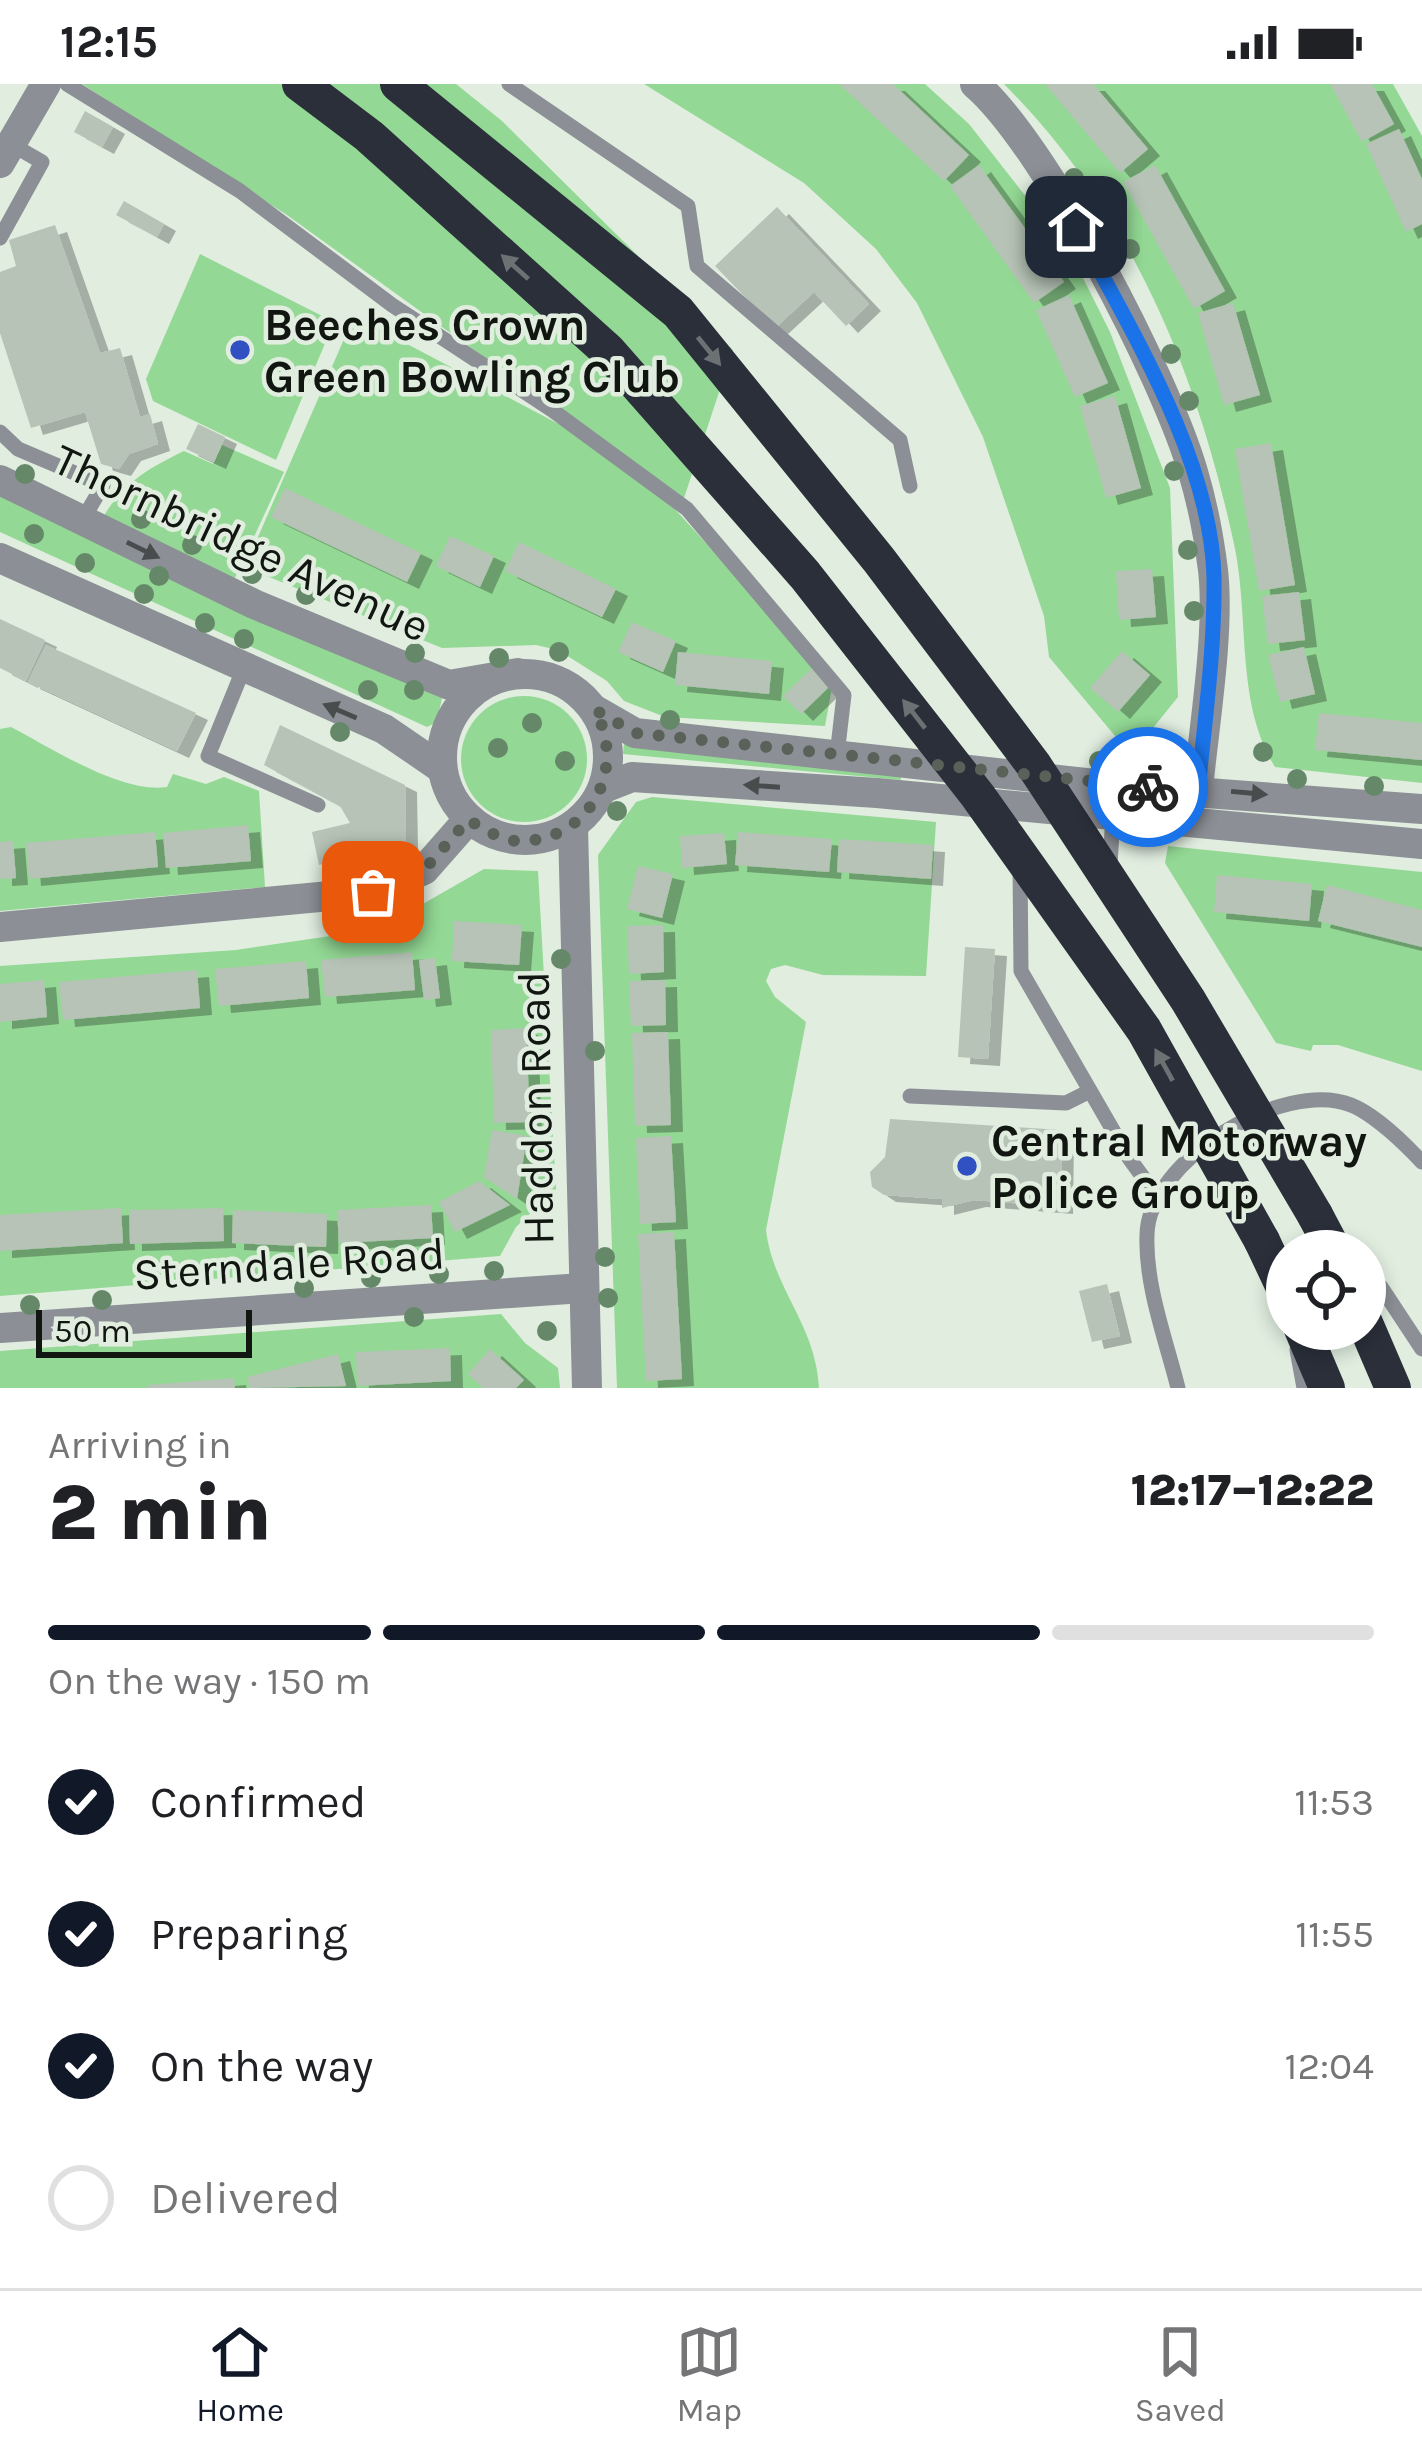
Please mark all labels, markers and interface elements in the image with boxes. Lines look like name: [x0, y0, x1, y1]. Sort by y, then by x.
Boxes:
text: 12:15: [60, 16, 158, 68]
pin: [1025, 176, 1127, 278]
icon: home: [1043, 194, 1109, 260]
one-way arrow: [500, 254, 530, 281]
place label: Beeches Crown Green Bowling Club: [264, 299, 680, 404]
one-way arrow: [696, 336, 722, 367]
marker: Beeches Crown Green Bowling Club: [227, 337, 253, 363]
street label: Thornbridge Avenue: [45, 433, 437, 654]
one-way arrow: [126, 540, 161, 560]
one-way arrow: [902, 698, 927, 729]
one-way arrow: [322, 701, 358, 720]
courier: [1088, 727, 1208, 847]
icon: bike: [1115, 754, 1181, 820]
one-way arrow: [743, 776, 780, 795]
one-way arrow: [1231, 784, 1268, 803]
pin: [322, 841, 424, 943]
icon: bag: [340, 859, 406, 925]
street label: Haddon Road: [508, 970, 564, 1246]
one-way arrow: [1154, 1048, 1175, 1083]
place label: Central Motorway Police Group: [991, 1115, 1367, 1219]
marker: Central Motorway Police Group: [954, 1153, 980, 1179]
street label: Sterndale Road: [132, 1227, 447, 1301]
map controls: [1266, 1230, 1386, 1350]
button: locate: [1266, 1230, 1386, 1350]
scale bar: [36, 1304, 252, 1357]
text: 50 m: [54, 1312, 131, 1350]
text: Arriving in: [48, 1422, 231, 1468]
text: 12:17–12:22: [1131, 1464, 1374, 1516]
text: 2 min: [48, 1467, 272, 1559]
text: On the way · 150 m: [48, 1658, 371, 1704]
icon: check: [48, 1769, 114, 1835]
text: Confirmed: [150, 1776, 366, 1828]
text: 11:53: [1294, 1779, 1374, 1825]
icon: check: [48, 1901, 114, 1967]
text: Preparing: [150, 1908, 348, 1960]
text: 11:55: [1295, 1911, 1374, 1957]
icon: check: [48, 2033, 114, 2099]
text: On the way: [150, 2040, 373, 2092]
text: 12:04: [1285, 2043, 1374, 2089]
text: Delivered: [150, 2172, 341, 2224]
tab: Home: [196, 2319, 284, 2429]
tab: Map: [676, 2319, 742, 2429]
tab: Saved: [1135, 2319, 1226, 2429]

